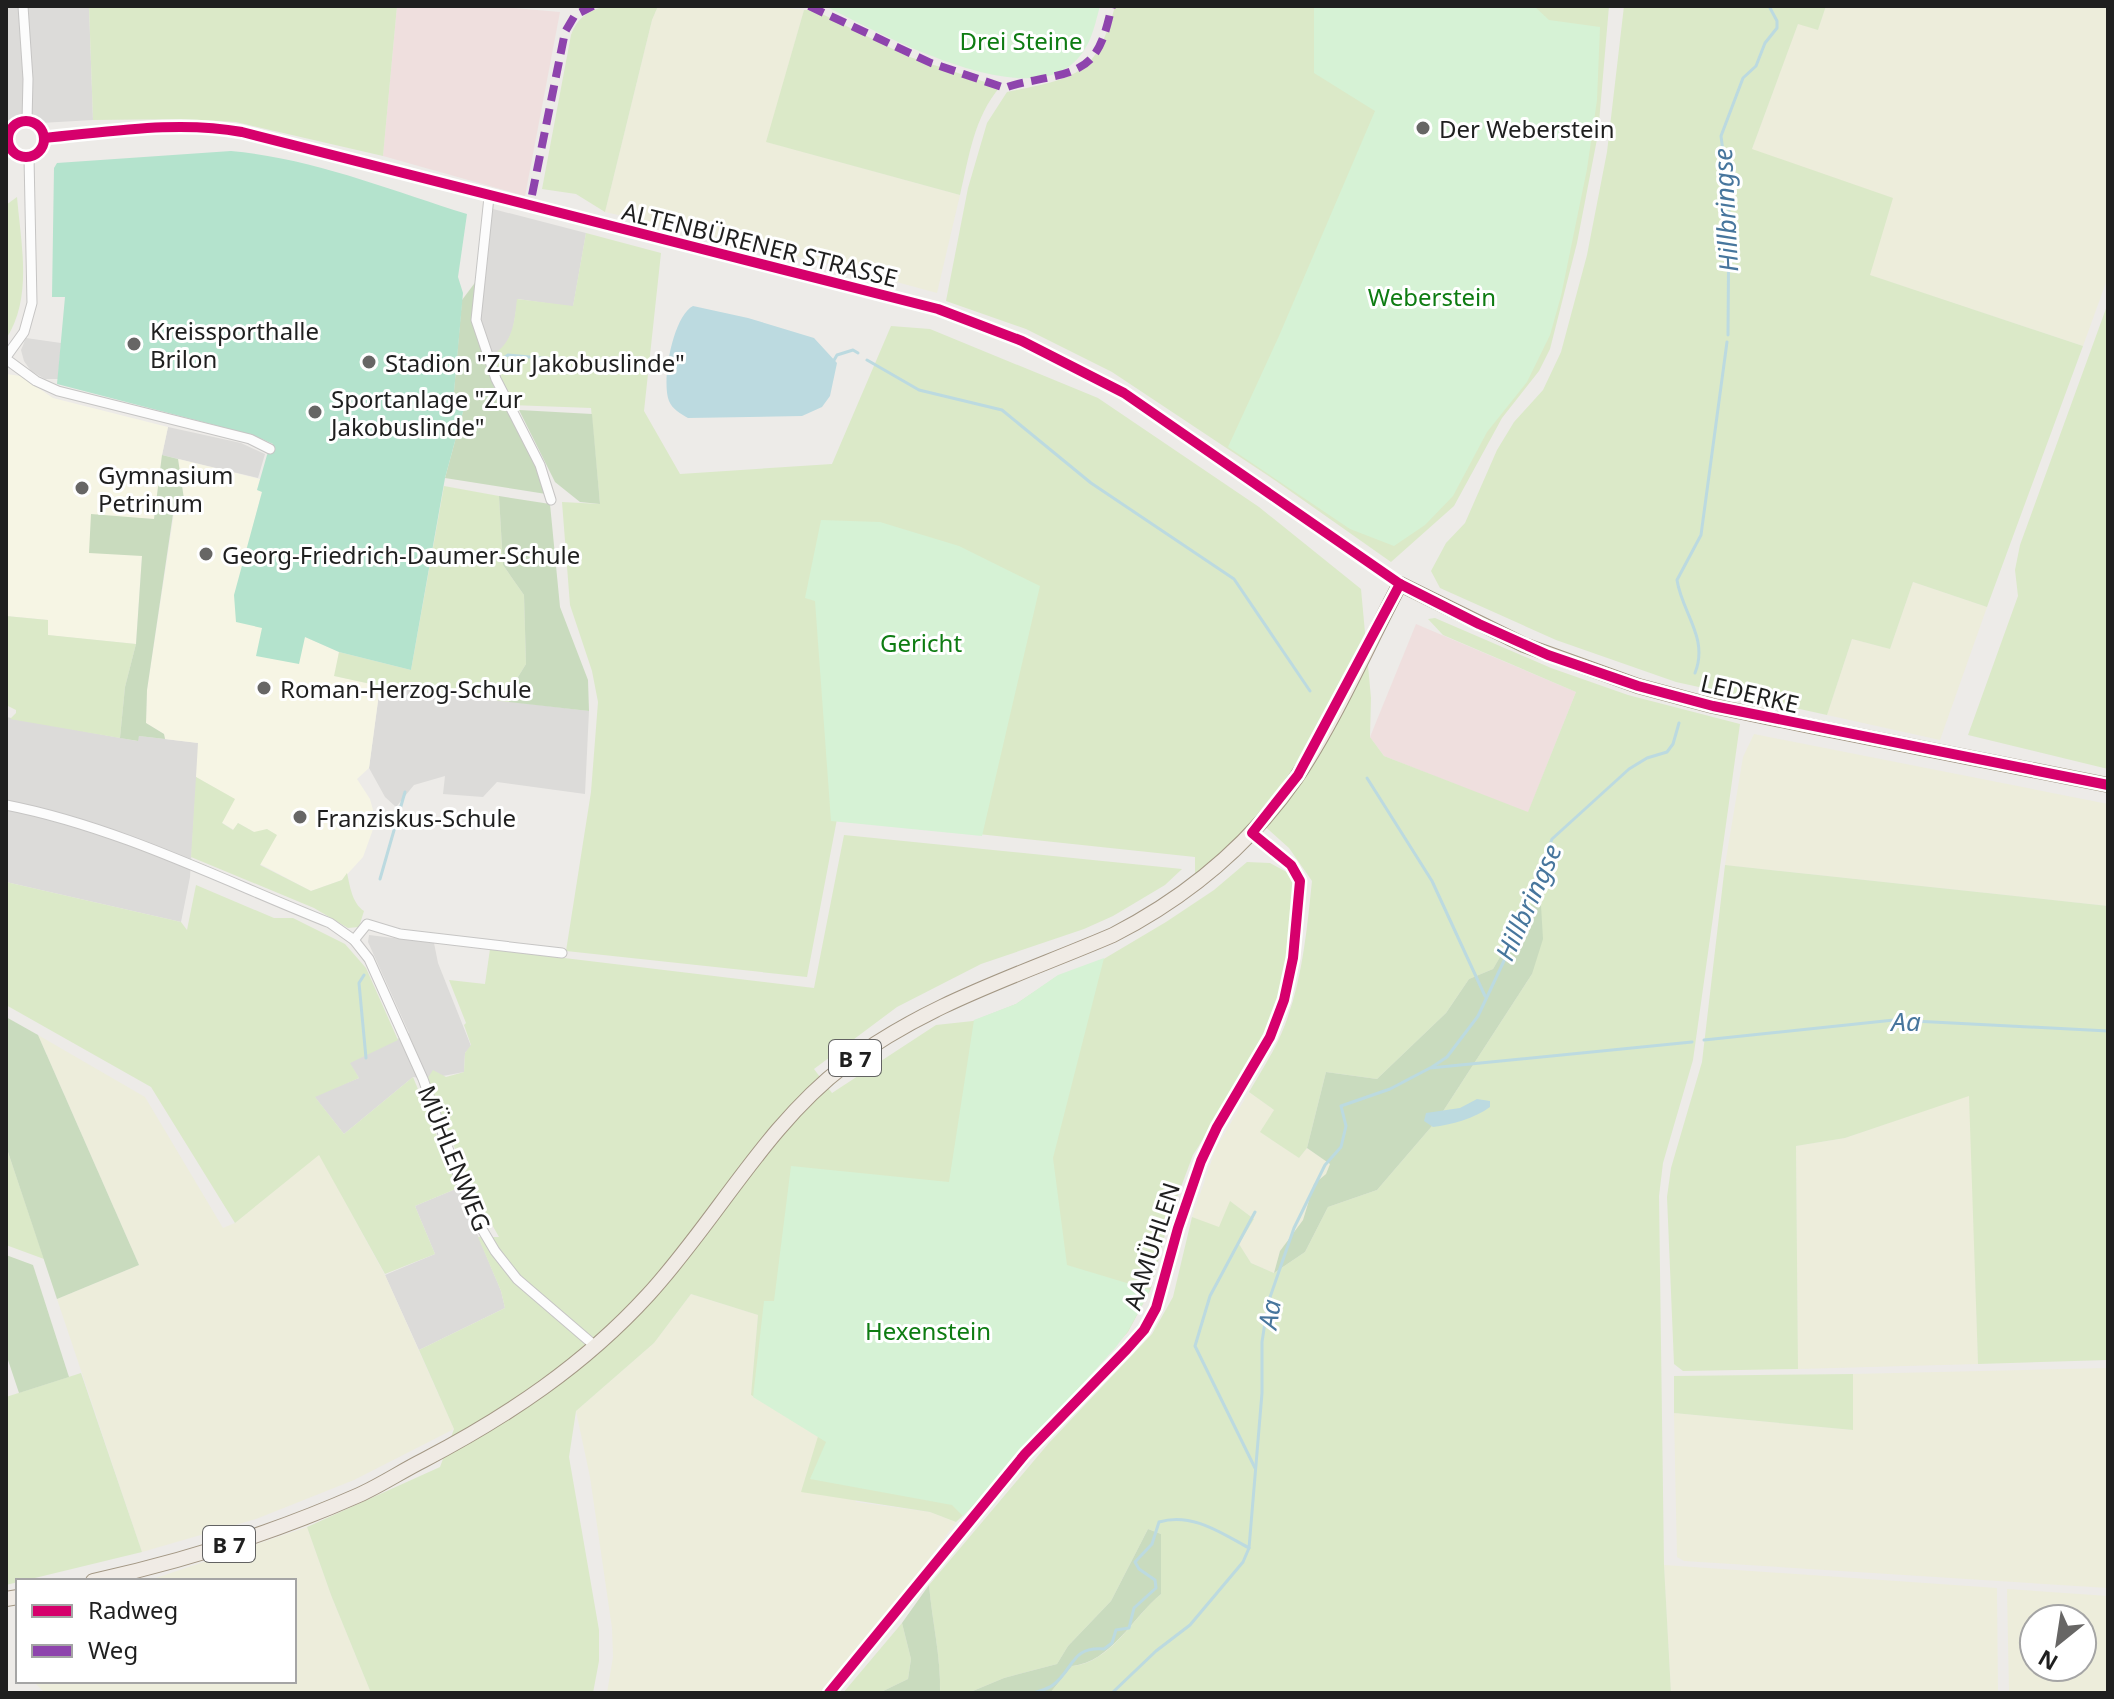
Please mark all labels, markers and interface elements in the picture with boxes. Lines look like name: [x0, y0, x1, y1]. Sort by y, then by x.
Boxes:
park label: Drei Steine: [960, 24, 1082, 57]
place label: Der Weberstein: [1439, 112, 1615, 145]
marker: Der Weberstein: [1414, 119, 1432, 137]
water label: Hillbringse: [1704, 147, 1746, 273]
street label: ALTENBÜRENER STRASSE: [619, 194, 901, 294]
park label: Weberstein: [1368, 280, 1496, 313]
place label: Kreissporthalle Brilon: [150, 314, 319, 375]
marker: Kreissporthalle Brilon: [125, 335, 143, 353]
place label: Stadion "Zur Jakobuslinde": [385, 346, 685, 379]
marker: Stadion "Zur Jakobuslinde": [360, 353, 378, 371]
place label: Sportanlage "Zur Jakobuslinde": [329, 382, 523, 443]
marker: Sportanlage "Zur Jakobuslinde": [306, 403, 324, 421]
place label: Gymnasium Petrinum: [98, 458, 233, 519]
marker: Gymnasium Petrinum: [73, 479, 91, 497]
place label: Georg-Friedrich-Daumer-Schule: [222, 538, 580, 571]
marker: Georg-Friedrich-Daumer-Schule: [197, 545, 215, 563]
park label: Gericht: [880, 626, 962, 659]
street label: LEDERKE: [1698, 666, 1802, 720]
place label: Roman-Herzog-Schule: [280, 672, 532, 705]
marker: Roman-Herzog-Schule: [255, 679, 273, 697]
place label: Franziskus-Schule: [316, 801, 516, 834]
marker: Franziskus-Schule: [291, 808, 309, 826]
water label: Hillbringse: [1486, 838, 1570, 966]
water label: Aa: [1889, 1003, 1921, 1039]
road number: B 7: [829, 1040, 881, 1076]
street label: MÜHLENWEG: [411, 1080, 499, 1236]
street label: AAMÜHLEN: [1115, 1178, 1187, 1314]
water label: Aa: [1249, 1296, 1289, 1333]
park label: Hexenstein: [865, 1314, 991, 1347]
road number: B 7: [203, 1526, 255, 1562]
legend: [16, 1579, 296, 1683]
text: Radweg: [88, 1593, 178, 1626]
north arrow: [2018, 1603, 2098, 1683]
text: Weg: [88, 1633, 138, 1666]
text: N: [2032, 1644, 2063, 1679]

